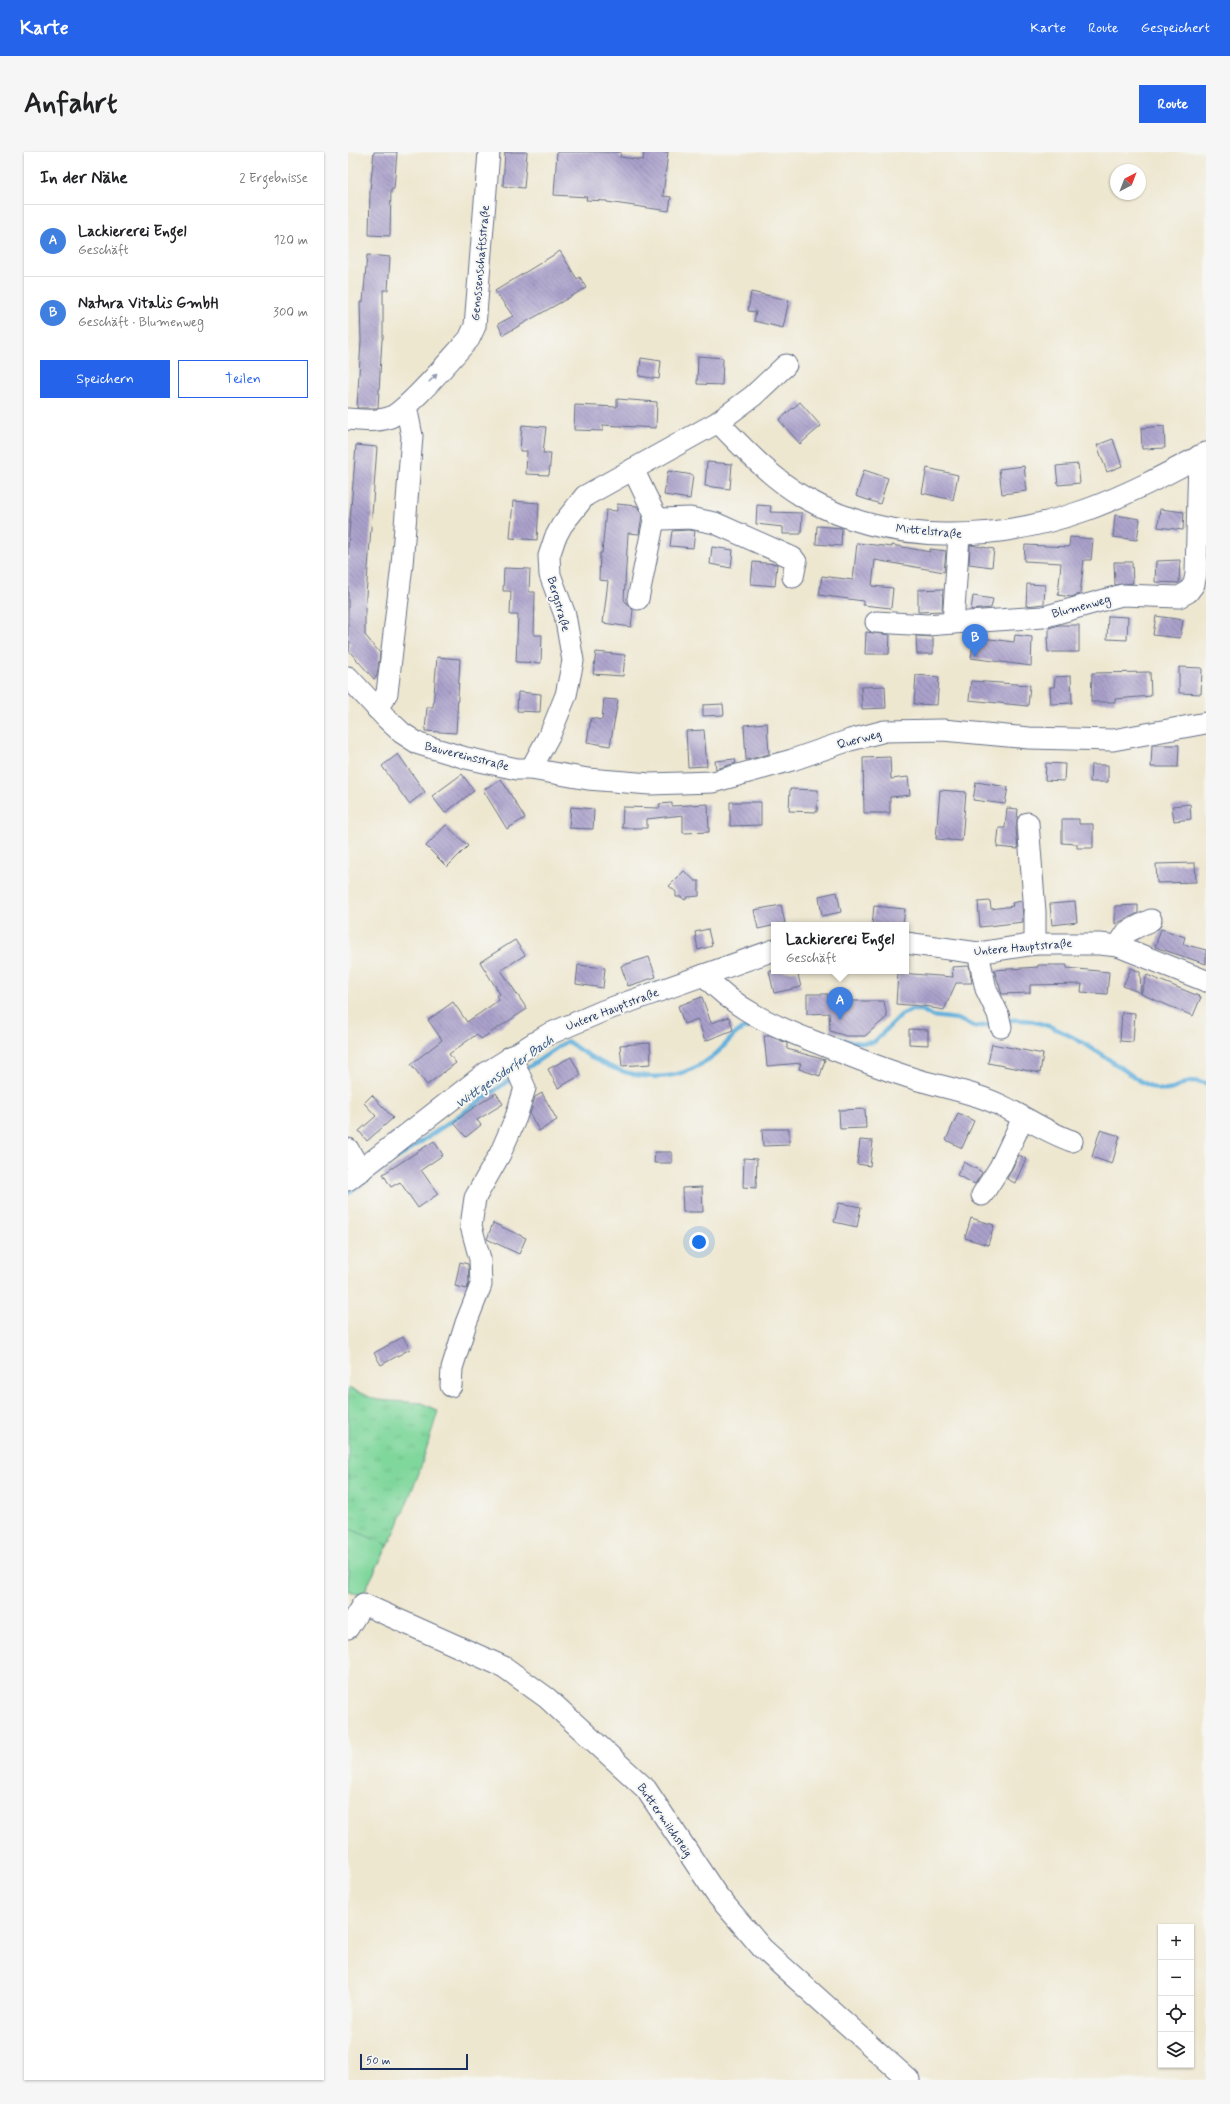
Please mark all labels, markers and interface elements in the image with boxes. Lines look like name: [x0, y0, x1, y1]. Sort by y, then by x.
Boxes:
text: Karte: [20, 16, 69, 41]
text: Karte: [1030, 19, 1066, 37]
text: Route: [1088, 19, 1119, 37]
text: Gespeichert: [1141, 19, 1210, 37]
button: Route: [1139, 85, 1206, 123]
text: Anfahrt: [24, 86, 117, 123]
north arrow: [1110, 164, 1146, 200]
text: In der Nähe: [40, 167, 128, 189]
text: 2 Ergebnisse: [239, 170, 308, 187]
street label: Genossenschaftsstraße: [468, 204, 494, 322]
text: Lackiererei Engel: [78, 222, 187, 242]
text: A: [49, 232, 57, 249]
text: 120 m: [274, 232, 308, 249]
text: Geschäft: [78, 242, 129, 259]
text: Natura Vitalis GmbH: [78, 294, 218, 314]
text: B: [49, 304, 57, 321]
text: 300 m: [273, 304, 308, 321]
text: Geschäft · Blumenweg: [78, 314, 204, 331]
button: Speichern: [40, 360, 170, 398]
button: Teilen: [178, 360, 308, 398]
one-way arrow: [428, 373, 438, 383]
street label: Mittelstraße: [895, 521, 963, 543]
street label: Bergstraße: [543, 575, 574, 634]
street label: Blumenweg: [1050, 591, 1112, 622]
pin: B: [962, 624, 988, 657]
street label: Querweg: [835, 726, 883, 754]
street label: Bauvereinsstraße: [423, 739, 511, 775]
popup: [771, 922, 909, 974]
text: Lackiererei Engel: [786, 930, 894, 950]
street label: Untere Hauptstraße: [973, 936, 1073, 960]
text: Geschäft: [786, 950, 836, 967]
street label: Untere Hauptstraße: [563, 985, 661, 1035]
pin: A: [827, 987, 853, 1020]
water label: Wittgensdorfer Bach: [452, 1032, 558, 1113]
your location: [689, 1232, 709, 1252]
street label: Buttermilchsteig: [633, 1781, 696, 1861]
map controls: [1158, 1924, 1194, 2068]
button: +: [1158, 1924, 1194, 1960]
button: −: [1158, 1960, 1194, 1996]
button: locate: [1158, 1996, 1194, 2032]
button: layers: [1158, 2032, 1194, 2068]
scale bar: [360, 2052, 468, 2071]
text: 50 m: [366, 2054, 391, 2068]

